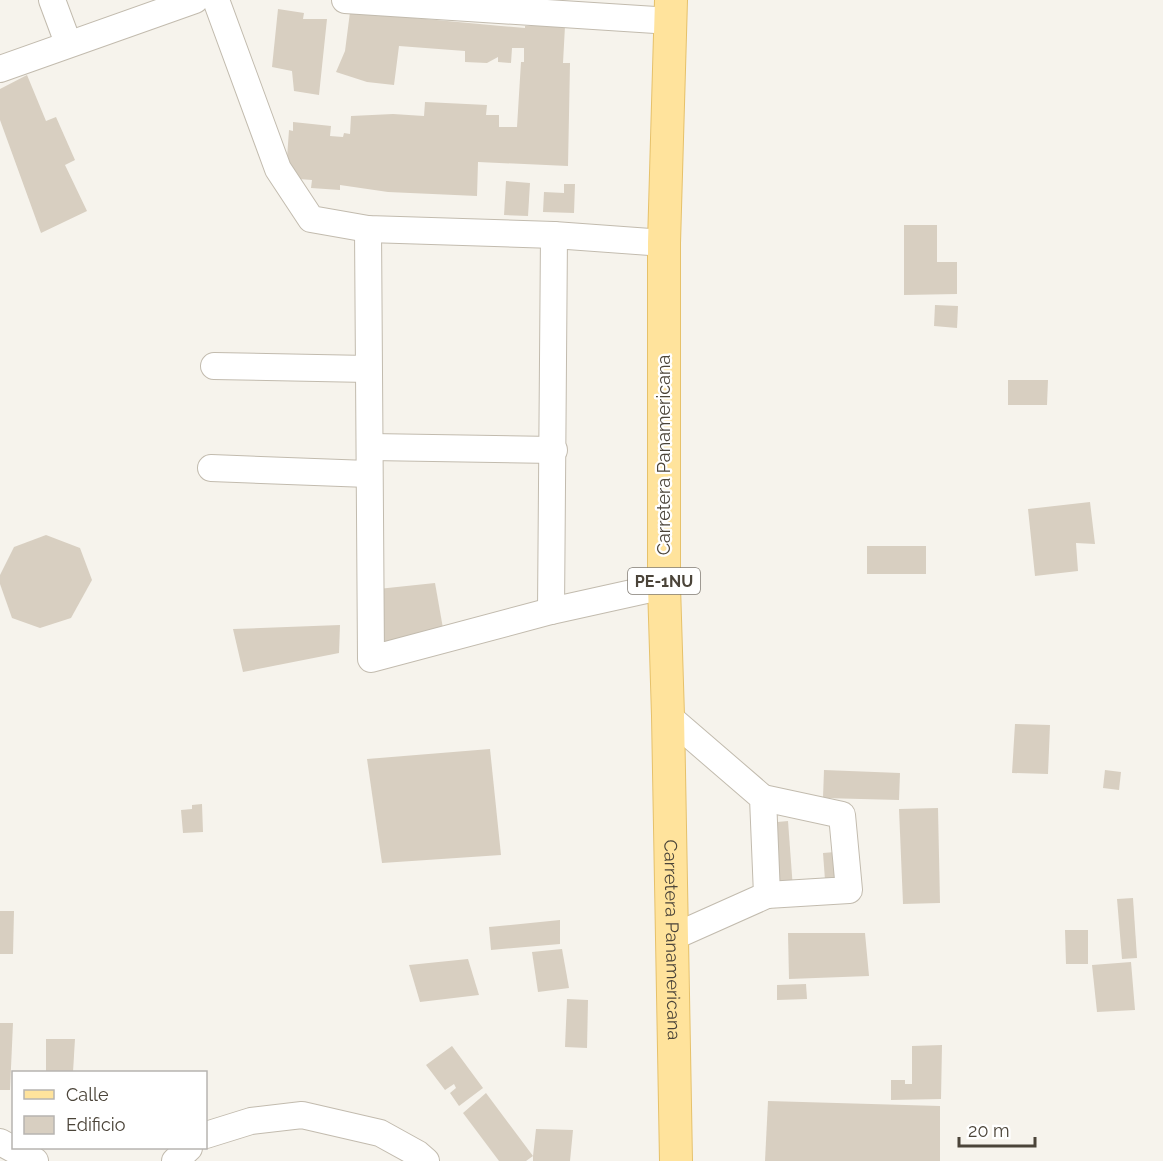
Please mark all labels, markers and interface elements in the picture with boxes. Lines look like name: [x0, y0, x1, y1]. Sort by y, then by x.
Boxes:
street label: Carretera Panamericana: [653, 355, 674, 555]
road number: PE-1NU: [628, 568, 700, 594]
street label: Carretera Panamericana: [660, 839, 685, 1040]
legend: [12, 1071, 207, 1149]
text: Calle: [66, 1084, 109, 1105]
scale bar: [959, 1110, 1036, 1148]
text: Edificio: [66, 1114, 126, 1135]
text: 20 m: [968, 1120, 1010, 1141]

